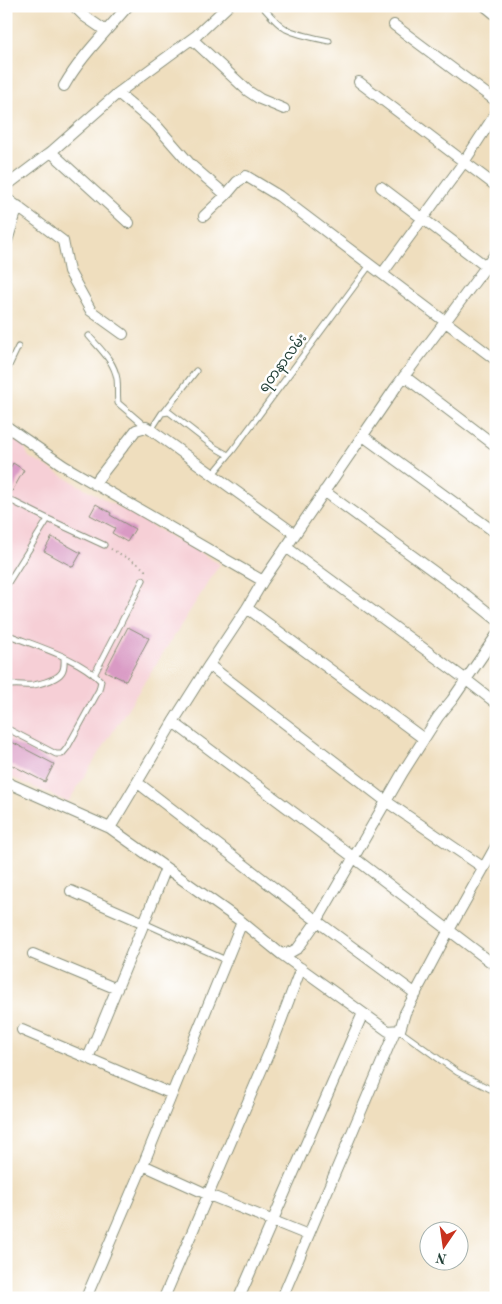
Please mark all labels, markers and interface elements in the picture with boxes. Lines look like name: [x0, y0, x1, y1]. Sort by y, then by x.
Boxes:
street label: ရတနာလမ်း: [253, 329, 313, 397]
north arrow: [420, 1222, 470, 1272]
text: N: [434, 1250, 448, 1266]

